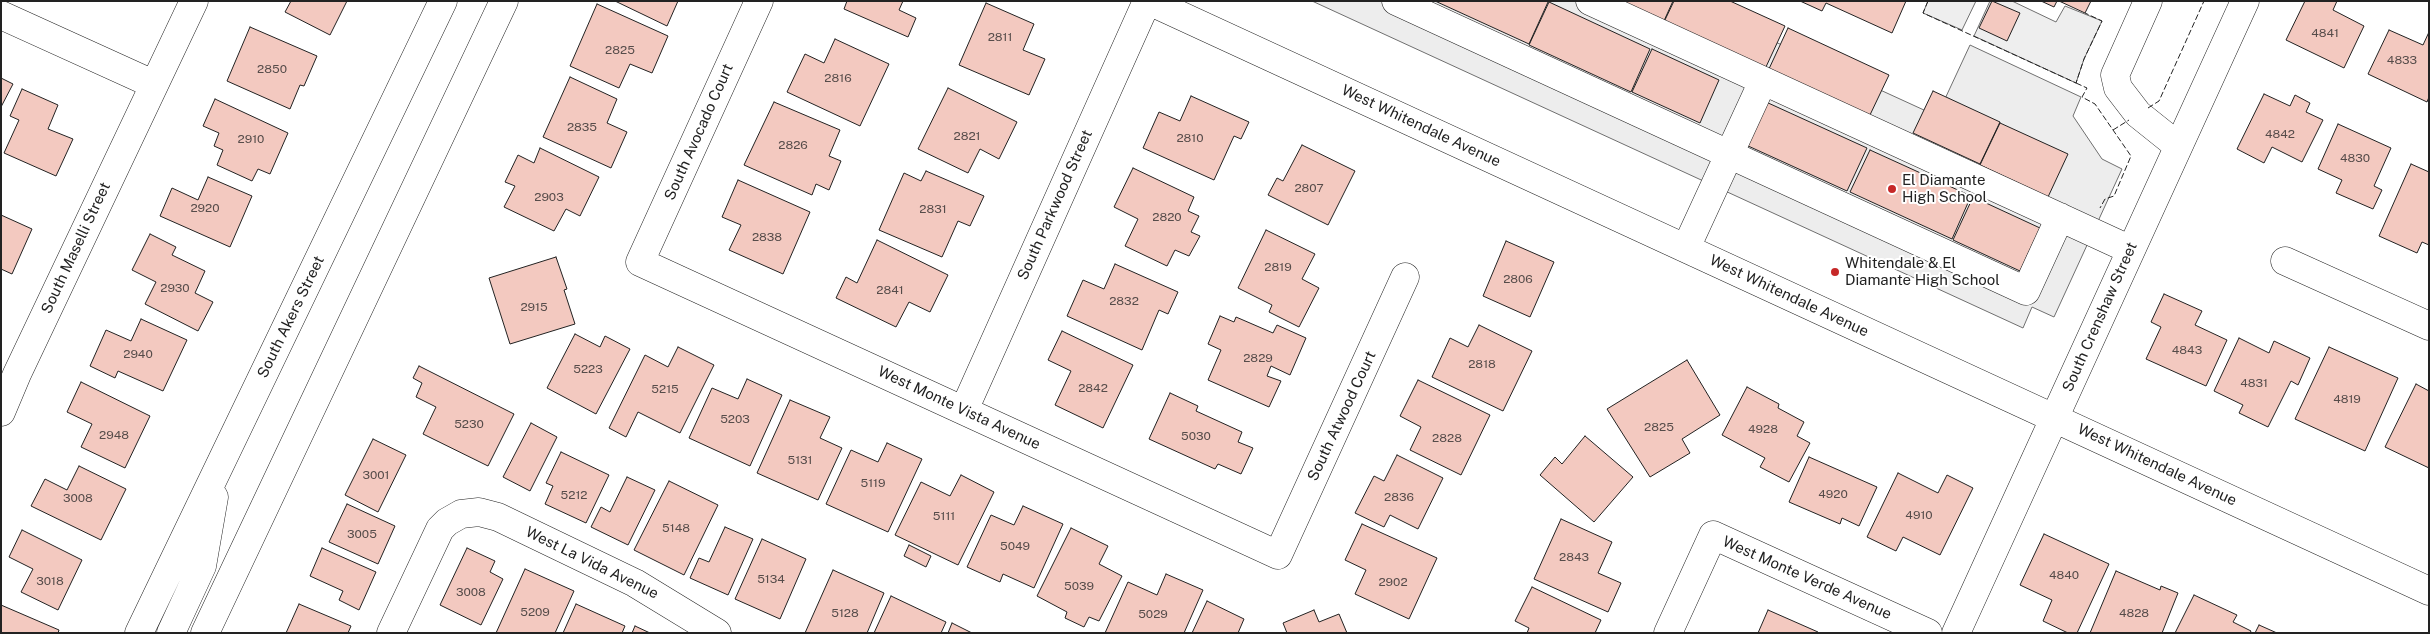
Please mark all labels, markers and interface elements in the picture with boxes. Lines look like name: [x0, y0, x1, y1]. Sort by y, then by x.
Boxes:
house number: 4841: [2311, 26, 2339, 40]
house number: 2811: [988, 30, 1012, 44]
house number: 2825: [605, 43, 635, 57]
house number: 4833: [2387, 53, 2417, 67]
street label: South Avocado Court: [661, 61, 737, 203]
house number: 2850: [257, 62, 287, 76]
house number: 2816: [824, 71, 852, 85]
street label: West Whitendale Avenue: [1339, 81, 1503, 171]
house number: 2835: [567, 120, 597, 134]
street label: South Parkwood Street: [1014, 127, 1096, 283]
house number: 4842: [2265, 127, 2295, 141]
house number: 2821: [954, 129, 980, 143]
house number: 2810: [1176, 131, 1204, 145]
house number: 2910: [238, 132, 264, 146]
house number: 2826: [778, 138, 808, 152]
house number: 4830: [2340, 151, 2370, 165]
place label: El Diamante High School: [1902, 171, 1987, 206]
street label: South Maselli Street: [38, 179, 114, 317]
house number: 2807: [1294, 181, 1324, 195]
marker: El Diamante High School: [1886, 183, 1898, 195]
house number: 2903: [534, 190, 564, 204]
house number: 2920: [190, 201, 220, 215]
house number: 2831: [919, 202, 947, 216]
house number: 2820: [1152, 210, 1182, 224]
house number: 2838: [752, 230, 782, 244]
street label: South Crenshaw Street: [2059, 239, 2141, 395]
street label: West Whitendale Avenue: [1707, 251, 1871, 341]
street label: South Akers Street: [254, 253, 328, 381]
place label: Whitendale & El Diamante High School: [1845, 254, 2000, 289]
house number: 2819: [1264, 260, 1292, 274]
marker: Whitendale & El Diamante High School: [1829, 266, 1841, 278]
house number: 2806: [1503, 272, 1533, 286]
house number: 2930: [160, 281, 190, 295]
house number: 2841: [876, 283, 904, 297]
house number: 2832: [1109, 294, 1139, 308]
house number: 2915: [520, 300, 548, 314]
house number: 4843: [2172, 343, 2202, 357]
house number: 2940: [123, 347, 153, 361]
street label: South Atwood Court: [1304, 348, 1380, 484]
house number: 2829: [1243, 351, 1273, 365]
house number: 2818: [1468, 357, 1496, 371]
house number: 5223: [573, 362, 603, 376]
street label: West Monte Vista Avenue: [875, 362, 1043, 454]
house number: 4831: [2240, 376, 2268, 390]
house number: 2842: [1078, 381, 1108, 395]
house number: 5215: [651, 382, 679, 396]
house number: 4819: [2333, 392, 2361, 406]
house number: 5203: [720, 412, 750, 426]
house number: 5230: [454, 417, 484, 431]
house number: 2825: [1644, 420, 1674, 434]
street label: West Whitendale Avenue: [2075, 420, 2239, 510]
house number: 4928: [1748, 422, 1778, 436]
house number: 2948: [99, 428, 129, 442]
house number: 5030: [1181, 429, 1211, 443]
house number: 2828: [1432, 431, 1462, 445]
house number: 5131: [787, 453, 813, 467]
house number: 3001: [363, 468, 389, 482]
house number: 5119: [861, 476, 885, 490]
house number: 4920: [1818, 487, 1848, 501]
house number: 5212: [561, 488, 587, 502]
house number: 2836: [1384, 490, 1414, 504]
house number: 3008: [63, 491, 93, 505]
house number: 4910: [1905, 508, 1933, 522]
house number: 5111: [933, 509, 955, 523]
house number: 5148: [662, 521, 690, 535]
street label: West La Vida Avenue: [523, 523, 661, 603]
house number: 3005: [347, 527, 377, 541]
street label: West Monte Verde Avenue: [1720, 533, 1894, 623]
house number: 5049: [1000, 539, 1030, 553]
house number: 2843: [1559, 550, 1589, 564]
house number: 4840: [2049, 568, 2079, 582]
house number: 5134: [757, 572, 785, 586]
house number: 3018: [36, 574, 64, 588]
house number: 2902: [1378, 575, 1408, 589]
house number: 5039: [1064, 579, 1094, 593]
house number: 3008: [456, 585, 486, 599]
house number: 5209: [520, 605, 550, 619]
house number: 5128: [831, 606, 859, 620]
house number: 4828: [2119, 606, 2149, 620]
house number: 5029: [1138, 607, 1168, 621]

